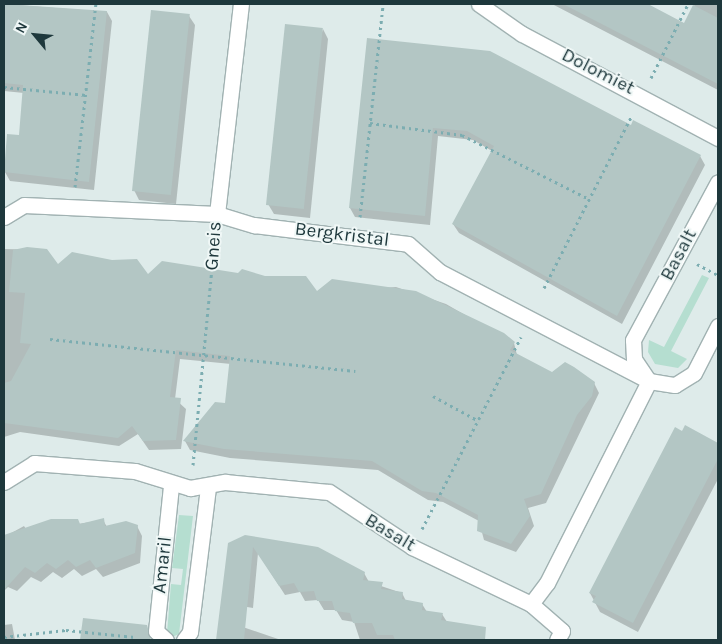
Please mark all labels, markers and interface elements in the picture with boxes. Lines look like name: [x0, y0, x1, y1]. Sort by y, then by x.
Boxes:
north arrow: [10, 10, 60, 60]
text: N: [11, 19, 31, 36]
street label: Dolomiet: [558, 44, 638, 100]
street label: Bergkristal: [293, 218, 391, 252]
street label: Gneis: [201, 221, 227, 271]
street label: Basalt: [656, 225, 702, 285]
street label: Basalt: [360, 509, 420, 557]
street label: Amaril: [149, 535, 177, 595]

